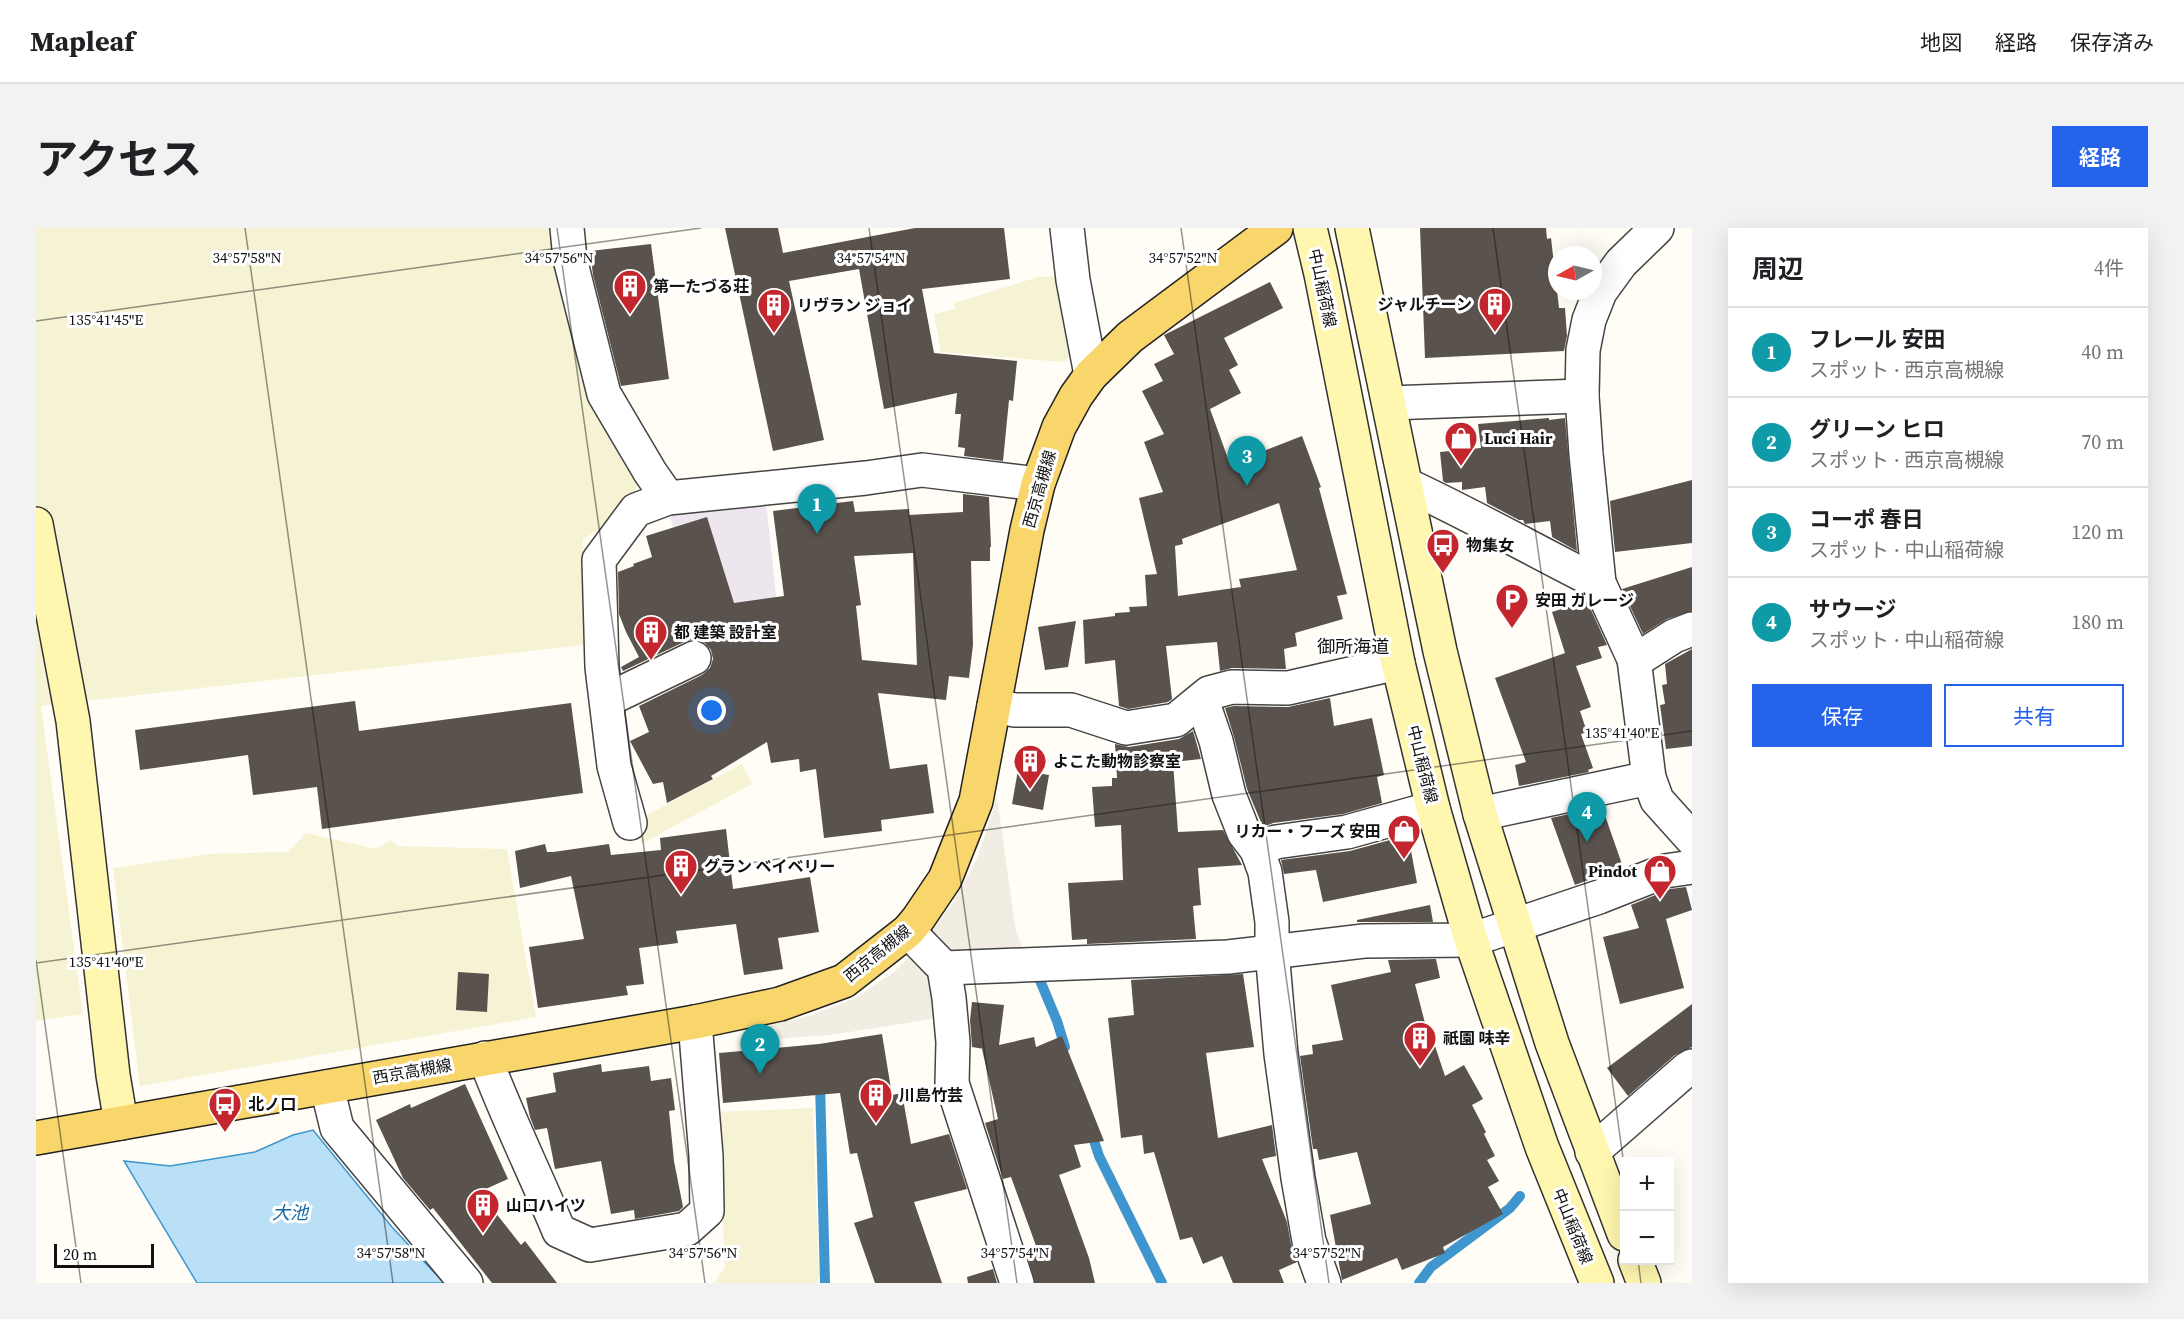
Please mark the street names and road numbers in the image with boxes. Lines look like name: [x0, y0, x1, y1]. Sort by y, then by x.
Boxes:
street label: 中山稲荷線: [1304, 247, 1342, 329]
street label: 西京高槻線: [1017, 448, 1061, 530]
street label: 中山稲荷線: [1403, 723, 1443, 805]
street label: 西京高槻線: [839, 919, 915, 987]
street label: 西京高槻線: [371, 1053, 453, 1089]
street label: 中山稲荷線: [1548, 1185, 1598, 1267]

